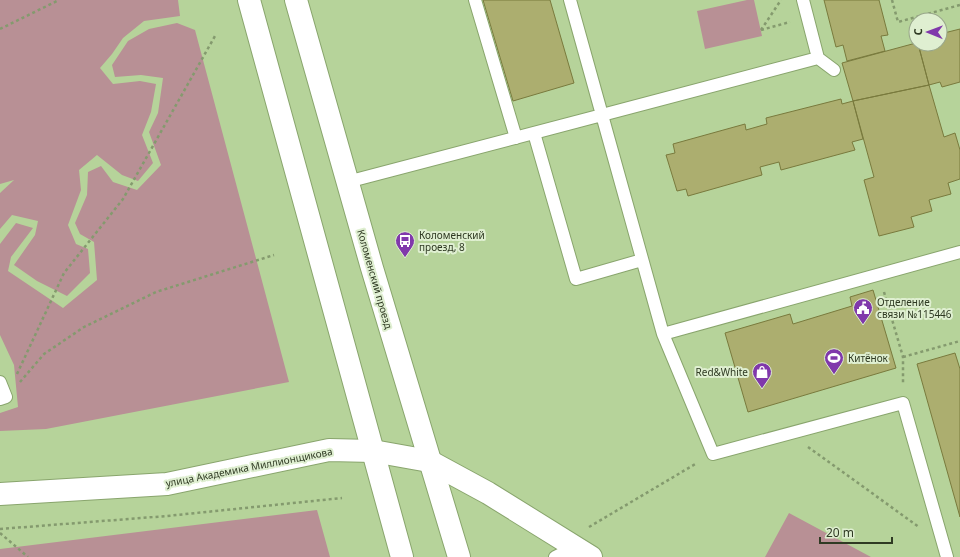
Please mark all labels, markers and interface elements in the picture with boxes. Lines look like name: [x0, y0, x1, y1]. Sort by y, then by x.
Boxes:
north arrow: [908, 12, 948, 52]
text: С: [910, 28, 925, 36]
street label: Коломенский проезд: [354, 228, 396, 330]
place label: Коломенский проезд, 8: [419, 228, 485, 254]
bus stop icon: Коломенский проезд, 8: [394, 230, 416, 258]
place label: Отделение связи №115446: [877, 295, 952, 321]
public building icon: Отделение связи №115446: [852, 297, 874, 325]
sports icon: Китёнок: [823, 347, 845, 375]
place label: Китёнок: [848, 351, 889, 365]
shop icon: Red&White: [751, 361, 773, 389]
place label: Red&White: [696, 365, 748, 379]
street label: улица Академика Миллионщикова: [164, 444, 334, 490]
scale bar: [820, 519, 892, 545]
text: 20 m: [826, 524, 854, 541]

